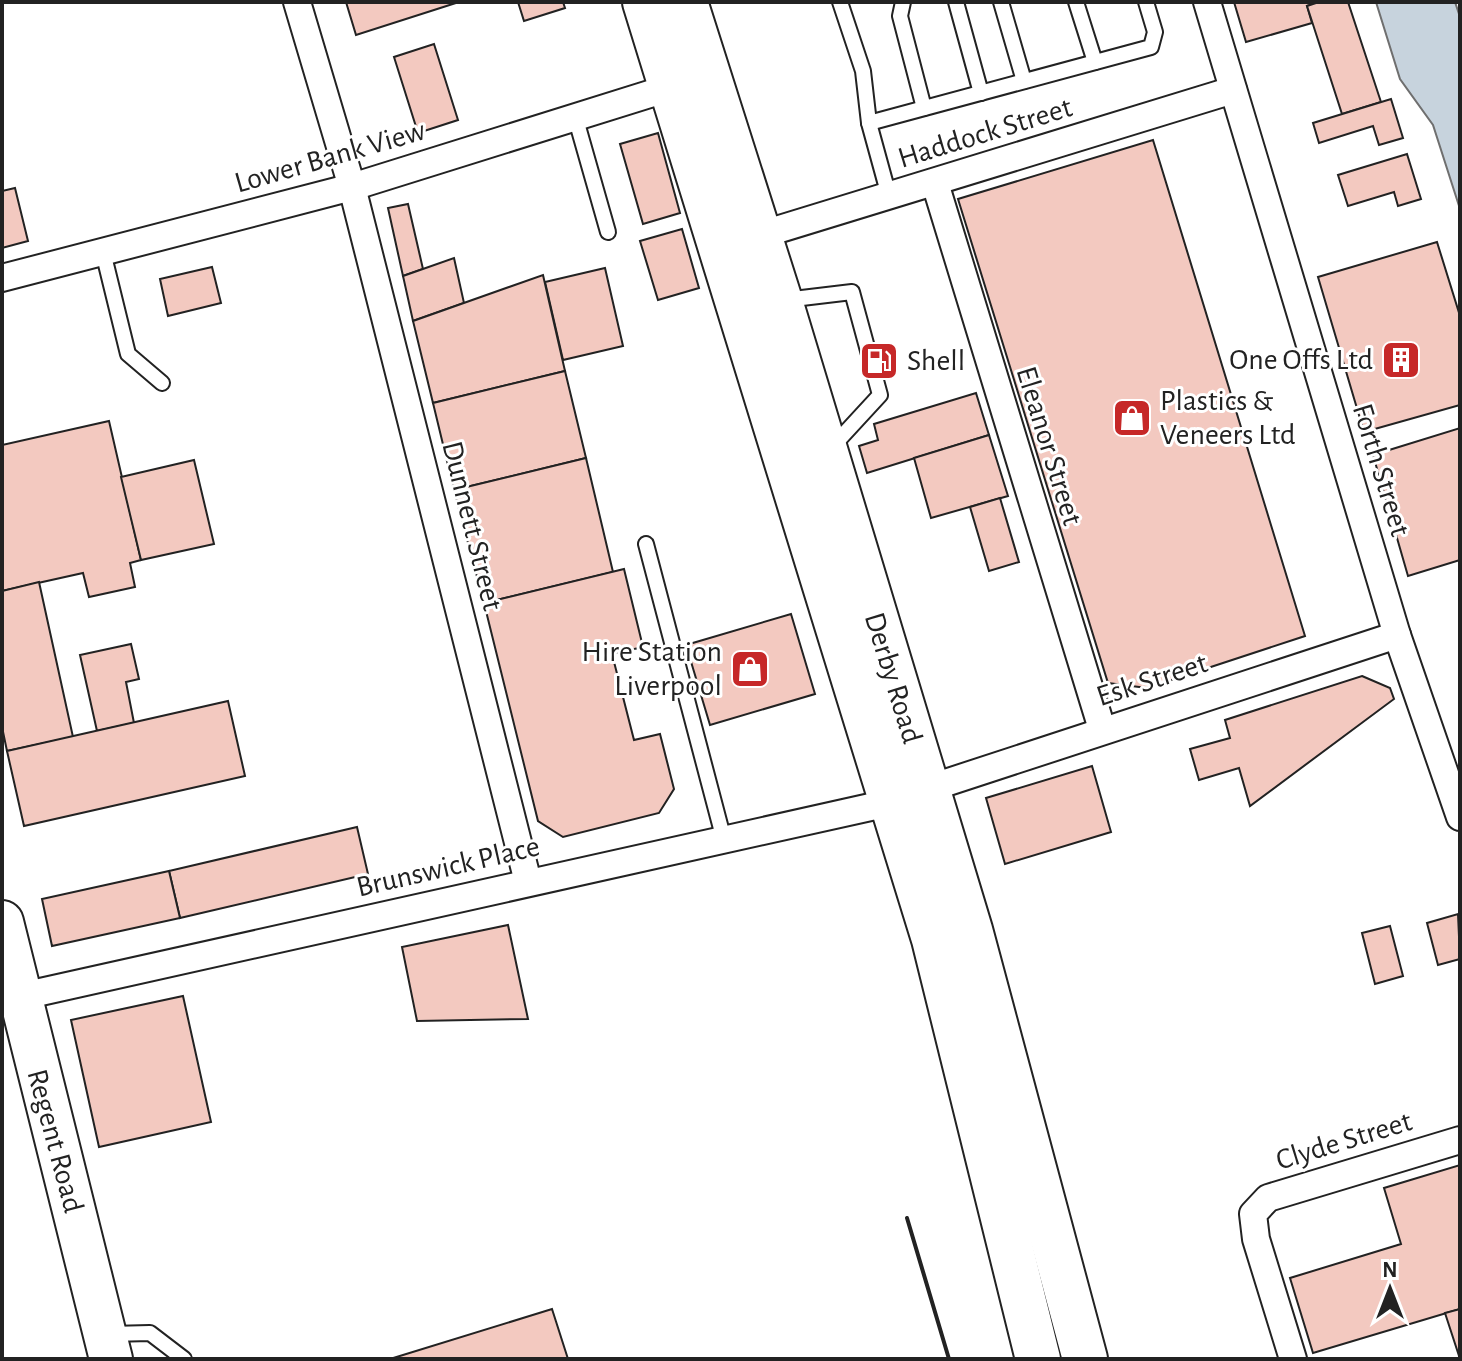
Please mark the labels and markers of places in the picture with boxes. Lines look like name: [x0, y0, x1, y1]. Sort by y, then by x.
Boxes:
building icon: One Offs Ltd: [1380, 339, 1422, 381]
fuel station icon: Shell: [858, 340, 900, 382]
place label: One Offs Ltd: [1229, 345, 1373, 375]
place label: Shell: [907, 346, 965, 376]
place label: Plastics & Veneers Ltd: [1160, 386, 1295, 450]
shop icon: Plastics & Veneers Ltd: [1111, 397, 1153, 439]
place label: Hire Station Liverpool: [581, 637, 722, 701]
shop icon: Hire Station Liverpool: [729, 648, 771, 690]

